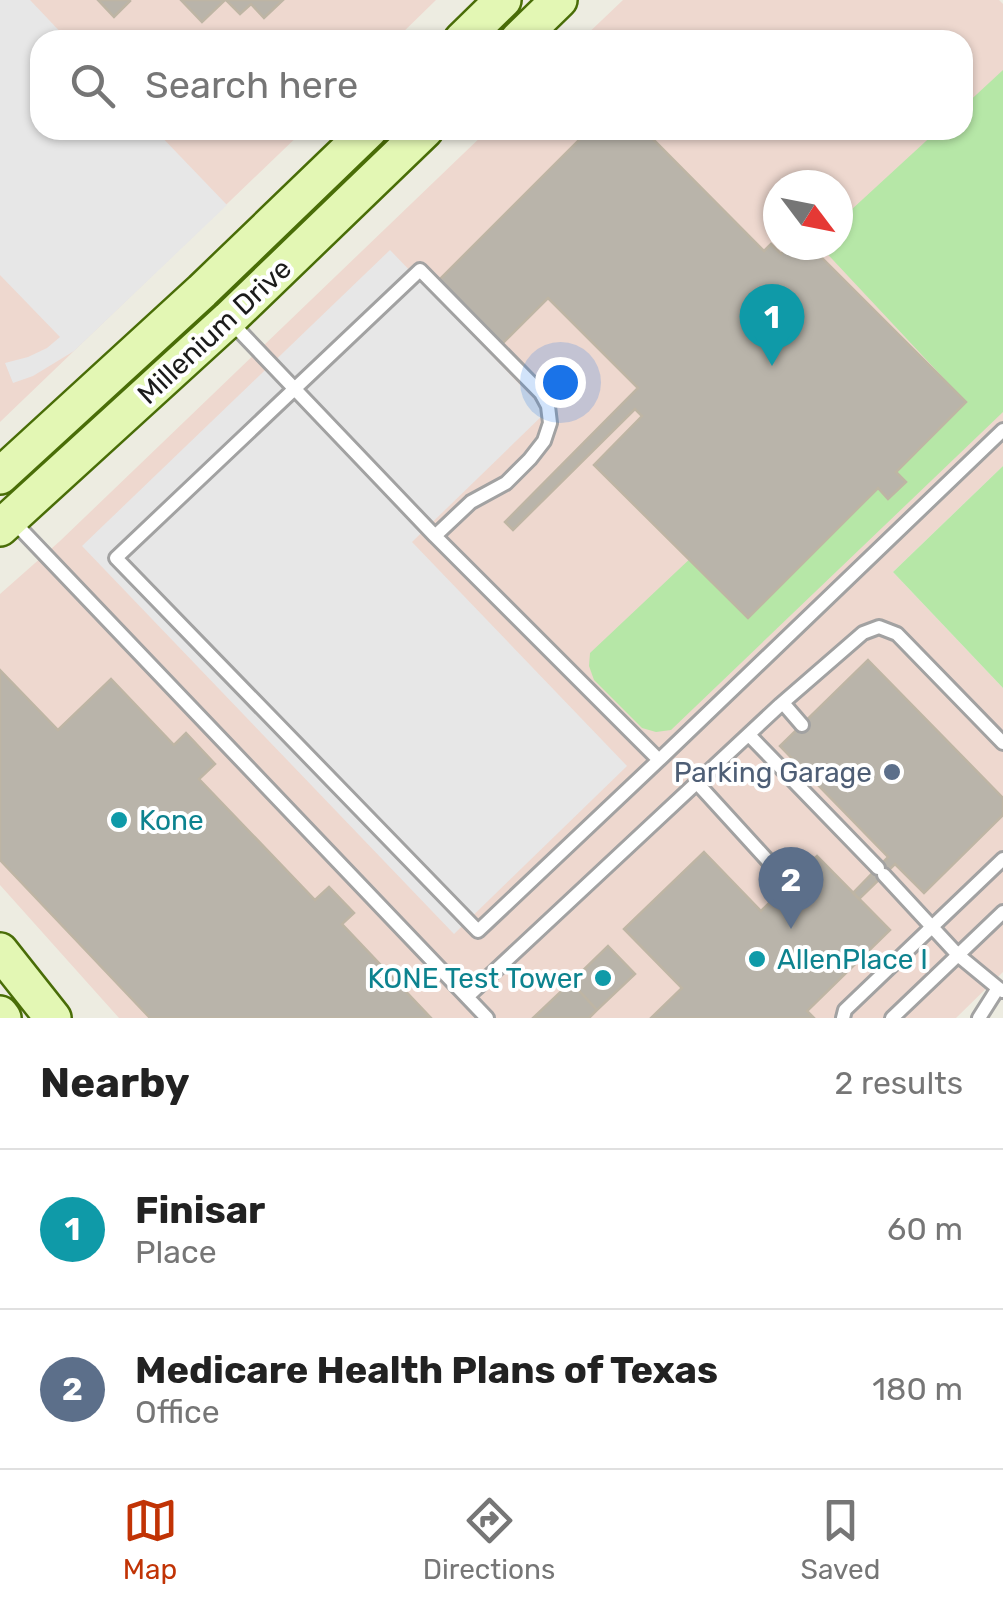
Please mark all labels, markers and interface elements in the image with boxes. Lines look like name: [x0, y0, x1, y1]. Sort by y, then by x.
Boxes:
search box: [30, 30, 973, 140]
icon: search: [65, 58, 120, 113]
text: Search here: [145, 62, 358, 108]
north arrow: [763, 170, 853, 260]
street label: Millenium Drive: [131, 252, 298, 411]
pin: 1: [740, 284, 804, 366]
your location: [535, 357, 586, 408]
place label: Parking Garage: [674, 756, 872, 789]
marker: Parking Garage: [881, 761, 903, 783]
place label: Kone: [139, 804, 204, 837]
marker: Kone: [108, 809, 130, 831]
pin: 2: [758, 846, 824, 929]
place label: AllenPlace I: [777, 943, 928, 976]
marker: AllenPlace I: [746, 948, 768, 970]
place label: KONE Test Tower: [367, 962, 583, 995]
marker: KONE Test Tower: [592, 967, 614, 989]
text: Nearby: [40, 1058, 190, 1108]
text: 2 results: [834, 1064, 963, 1102]
text: Finisar: [135, 1187, 265, 1233]
text: 1: [65, 1210, 80, 1248]
text: 60 m: [887, 1210, 963, 1248]
text: Place: [135, 1233, 217, 1271]
text: Medicare Health Plans of Texas: [135, 1347, 718, 1393]
text: 2: [62, 1370, 83, 1408]
text: 180 m: [872, 1370, 963, 1408]
text: Office: [135, 1393, 220, 1431]
tab: Map: [123, 1493, 178, 1586]
tab: Directions: [423, 1493, 555, 1586]
tab: Saved: [800, 1493, 880, 1586]

